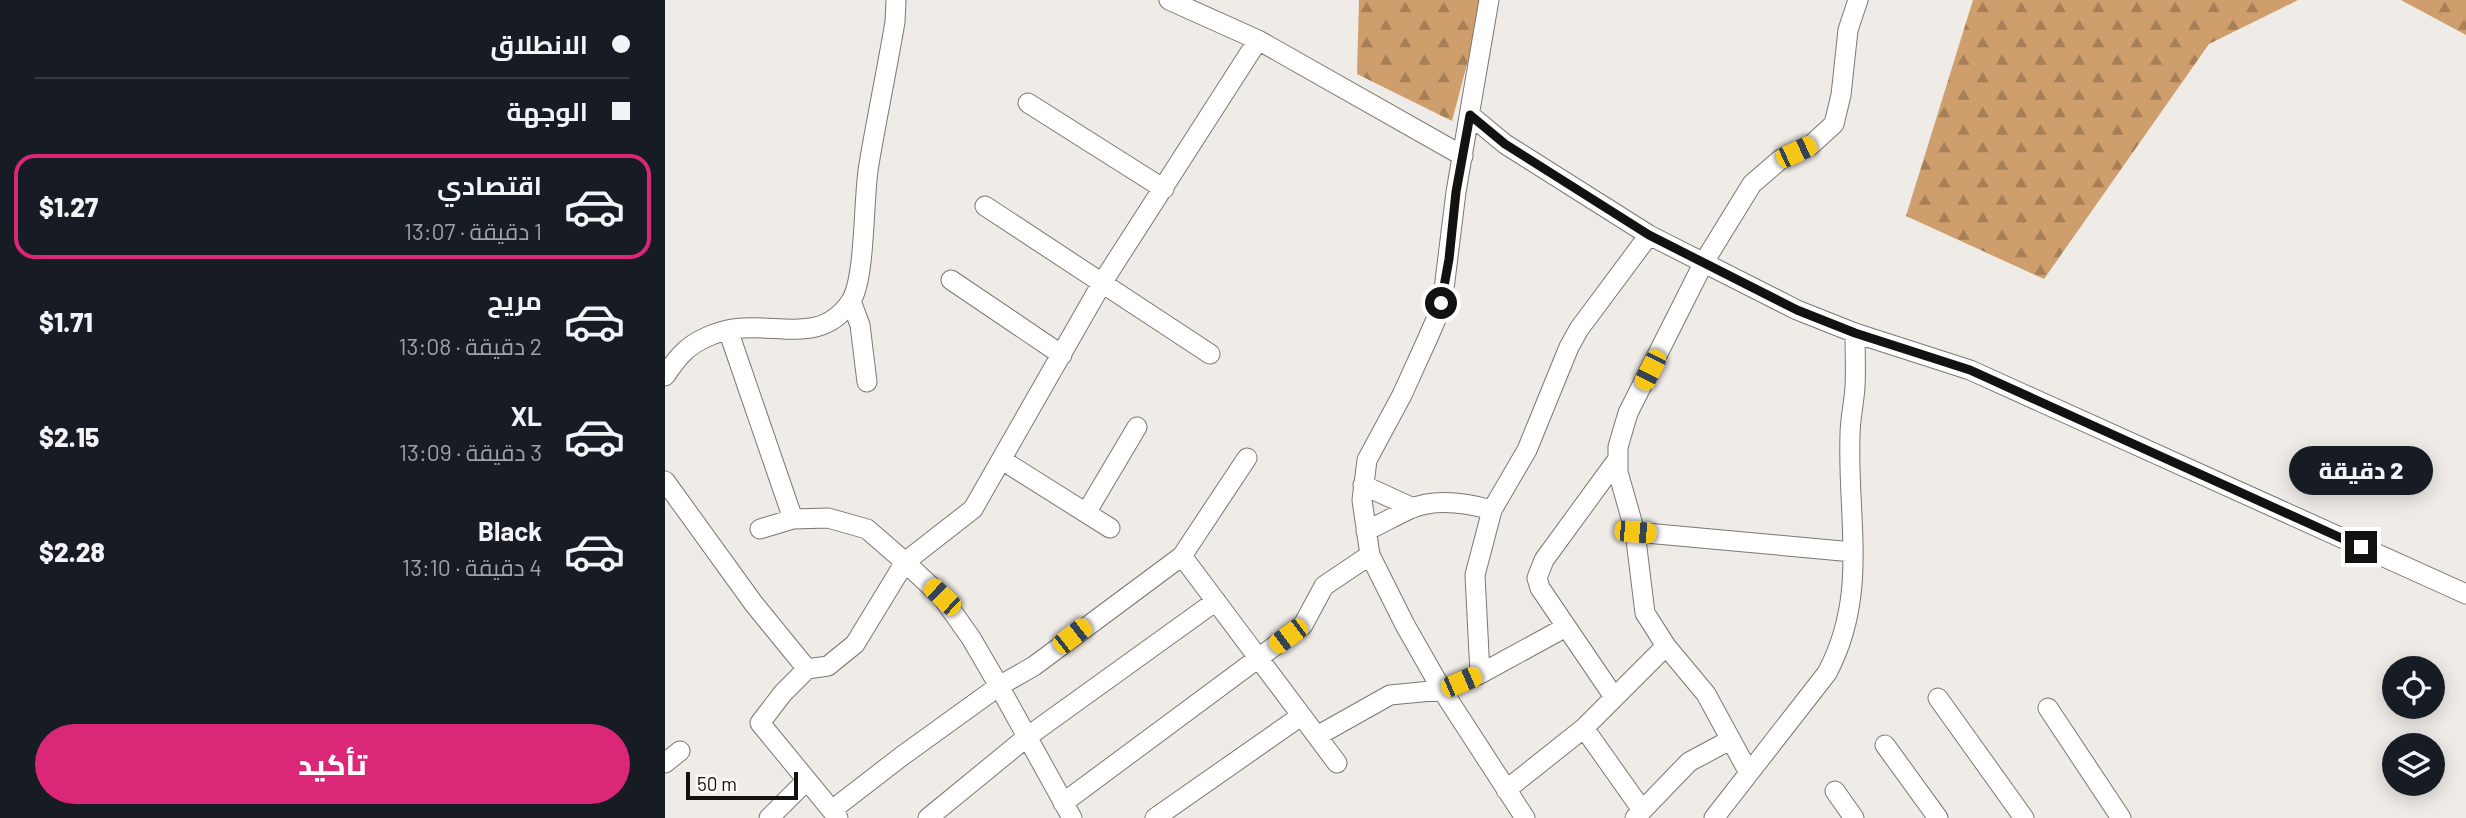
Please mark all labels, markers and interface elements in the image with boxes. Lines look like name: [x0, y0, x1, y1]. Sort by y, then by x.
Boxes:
text: الانطلاق: [490, 28, 588, 59]
text: الوجهة: [507, 95, 588, 126]
car: [1773, 134, 1820, 170]
text: اقتصادي: [437, 169, 542, 200]
icon: car: [563, 175, 626, 238]
text: $1.27: [39, 191, 98, 222]
text: 1 دقيقة · 13:07: [404, 217, 542, 245]
text: مريح: [487, 284, 542, 315]
route start: [1425, 287, 1457, 319]
icon: car: [563, 290, 626, 353]
text: $1.71: [39, 306, 93, 337]
text: 2 دقيقة · 13:08: [399, 332, 542, 360]
car: [1632, 347, 1669, 393]
text: XL: [511, 400, 542, 431]
icon: car: [563, 405, 626, 468]
text: $2.15: [39, 421, 99, 452]
text: 3 دقيقة · 13:09: [399, 438, 542, 466]
callout: 2 دقيقة: [2289, 446, 2433, 494]
text: 2 دقيقة: [2319, 456, 2403, 484]
text: Black: [478, 515, 542, 546]
icon: car: [563, 520, 626, 583]
car: [1614, 520, 1657, 544]
route end: [2345, 531, 2377, 563]
text: $2.28: [39, 536, 105, 567]
text: 4 دقيقة · 13:10: [402, 553, 542, 581]
car: [920, 575, 965, 619]
car: [1049, 615, 1096, 657]
car: [1265, 615, 1312, 657]
map controls: [2382, 656, 2445, 796]
button: locate: [2382, 656, 2445, 719]
car: [1438, 664, 1485, 700]
button: تأكيد: [35, 724, 630, 804]
button: layers: [2382, 733, 2445, 796]
scale bar: [686, 769, 798, 801]
text: 50 m: [697, 772, 737, 795]

